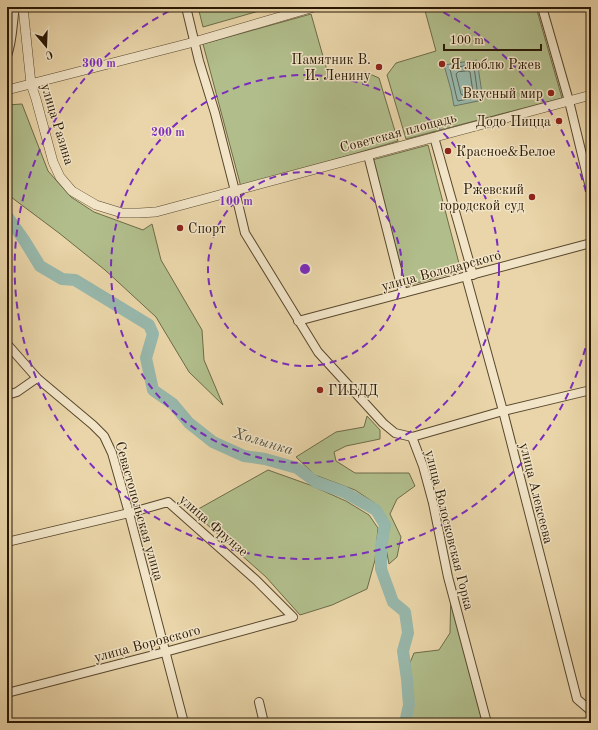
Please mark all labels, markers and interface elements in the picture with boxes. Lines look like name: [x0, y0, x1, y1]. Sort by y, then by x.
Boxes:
north arrow: [26, 26, 66, 66]
scale bar: [444, 26, 541, 52]
text: 100 m: [450, 35, 484, 47]
text: С: [44, 48, 54, 60]
place label: Памятник В. И. Ленину: [291, 53, 372, 83]
text: 300 m: [82, 58, 116, 70]
place label: Я люблю Ржев: [450, 58, 541, 72]
marker: Я люблю Ржев: [437, 59, 447, 69]
marker: Памятник В. И. Ленину: [374, 62, 384, 72]
street label: улица Разина: [38, 82, 76, 167]
place label: Вкусный мир: [462, 87, 543, 101]
marker: Вкусный мир: [546, 88, 556, 98]
street label: Советская площадь: [339, 111, 458, 155]
place label: Додо Пицца: [476, 115, 551, 129]
marker: Додо Пицца: [554, 116, 564, 126]
text: 200 m: [151, 127, 185, 139]
place label: Красное&Белое: [456, 145, 555, 159]
marker: Красное&Белое: [443, 146, 453, 156]
place label: Ржевский городской суд: [440, 183, 524, 213]
marker: Ржевский городской суд: [527, 192, 537, 202]
text: 100 m: [219, 196, 253, 208]
place label: Спорт: [188, 222, 226, 236]
marker: Спорт: [175, 223, 185, 233]
street label: улица Володарского: [380, 248, 503, 294]
centre of rings: [298, 262, 312, 276]
place label: ГИБДД: [328, 384, 378, 398]
marker: ГИБДД: [315, 385, 325, 395]
water label: Холынка: [231, 426, 295, 459]
street label: Севастопольская улица: [112, 440, 166, 583]
street label: улица Алексеева: [517, 441, 555, 545]
street label: улица Волосковская Горка: [422, 449, 476, 612]
street label: улица Фрунзе: [176, 492, 250, 559]
street label: улица Воровского: [92, 623, 202, 665]

